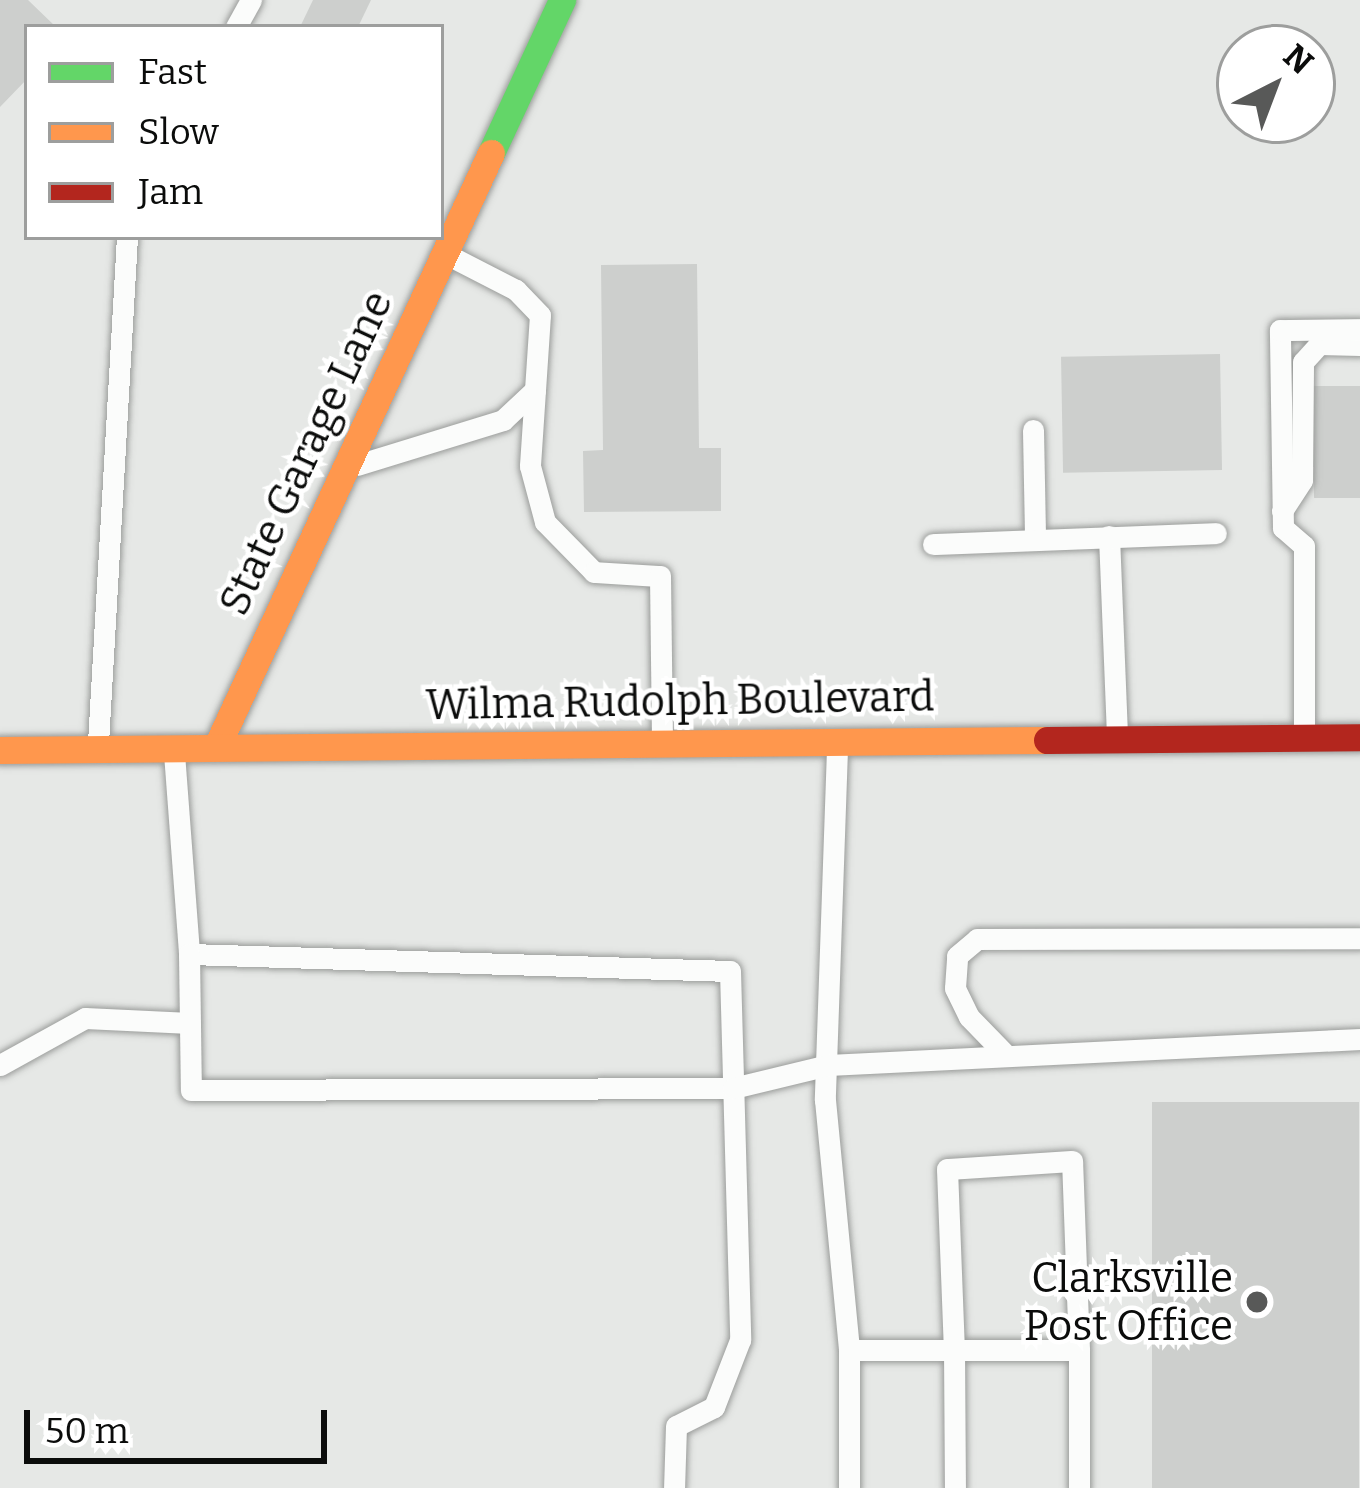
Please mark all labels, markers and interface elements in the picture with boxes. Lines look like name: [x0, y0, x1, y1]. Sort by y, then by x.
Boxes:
legend: [24, 24, 444, 240]
north arrow: [1216, 24, 1336, 144]
text: N: [1275, 36, 1321, 83]
text: Fast: [138, 50, 207, 94]
text: Slow: [138, 110, 219, 154]
text: Jam: [138, 170, 203, 214]
street label: State Garage Lane: [209, 283, 403, 623]
street label: Wilma Rudolph Boulevard: [425, 671, 935, 731]
place label: Clarksville Post Office: [1024, 1253, 1233, 1352]
marker: Clarksville Post Office: [1244, 1289, 1270, 1315]
scale bar: [30, 1386, 333, 1460]
text: 50 m: [45, 1409, 129, 1453]

